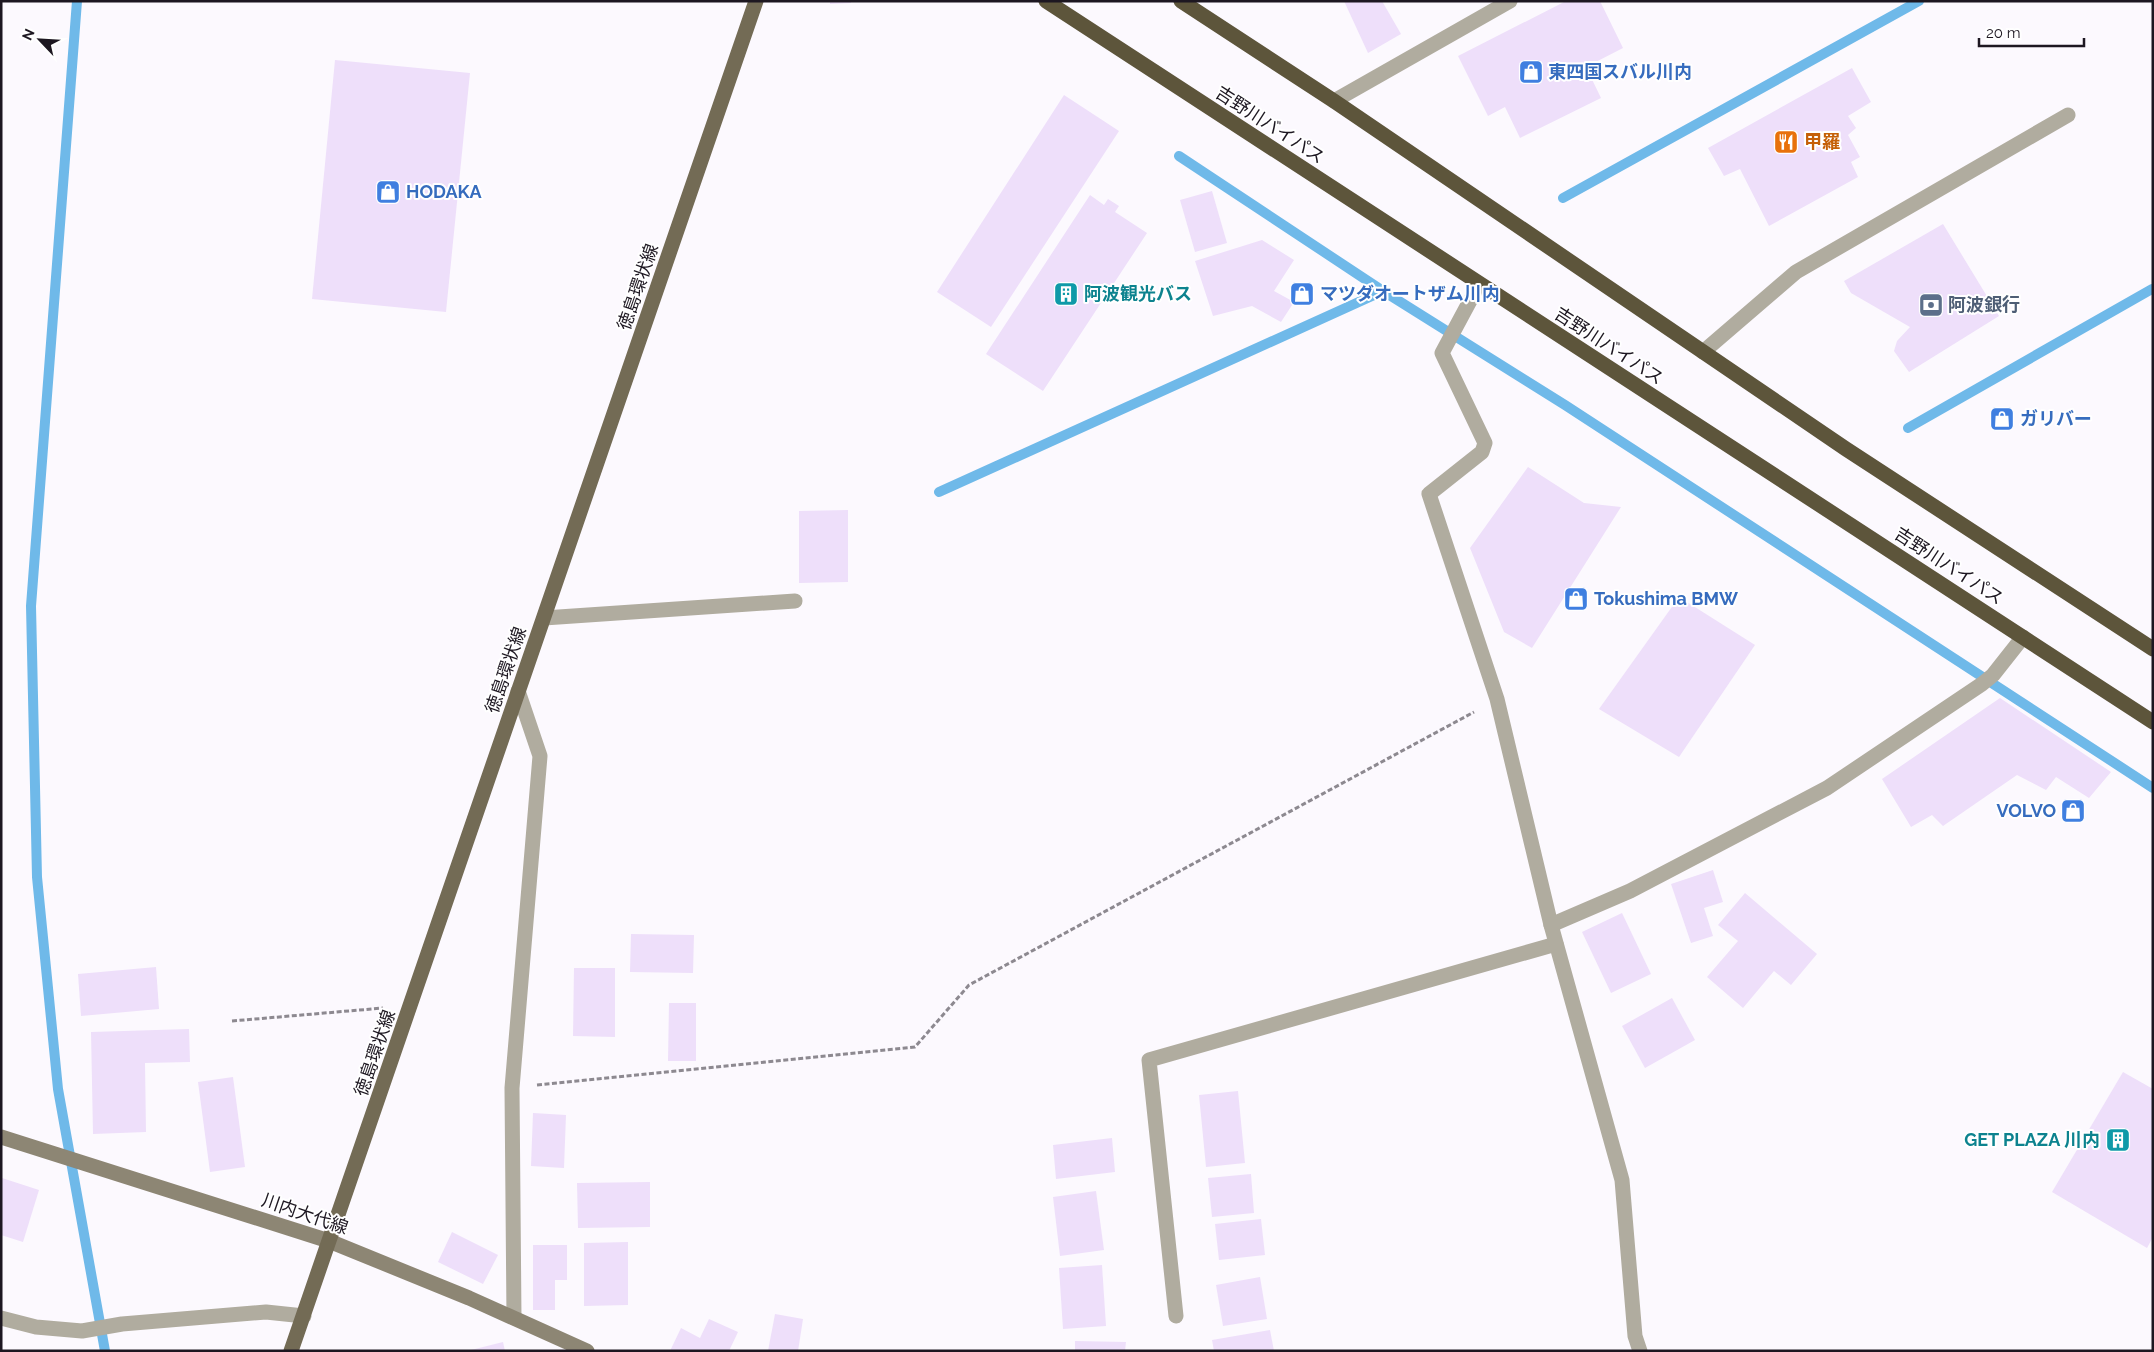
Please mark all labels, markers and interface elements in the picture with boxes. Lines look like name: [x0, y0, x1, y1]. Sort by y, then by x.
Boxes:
north arrow: [15, 15, 65, 65]
scale bar: [1979, 15, 2084, 47]
text: 20 m: [1986, 24, 2021, 42]
text: N: [19, 26, 38, 43]
shop icon: 東四国スバル川内: [1518, 59, 1544, 85]
place label: 東四国スバル川内: [1548, 61, 1692, 82]
street label: 吉野川バイパス: [1212, 82, 1329, 168]
restaurant icon: 甲羅: [1773, 129, 1799, 155]
place label: 甲羅: [1804, 131, 1840, 152]
shop icon: HODAKA: [375, 179, 401, 205]
place label: HODAKA: [406, 181, 483, 202]
street label: 徳島環状線: [613, 241, 662, 333]
building icon: 阿波観光バス: [1053, 281, 1079, 307]
shop icon: マツダオートザム川内: [1289, 281, 1315, 307]
place label: 阿波観光バス: [1084, 283, 1192, 304]
place label: マツダオートザム川内: [1320, 283, 1500, 304]
bank icon: 阿波銀行: [1918, 292, 1944, 318]
place label: 阿波銀行: [1948, 294, 2020, 315]
street label: 吉野川バイパス: [1551, 303, 1668, 389]
shop icon: ガリバー: [1989, 406, 2015, 432]
place label: ガリバー: [2020, 408, 2092, 429]
street label: 吉野川バイパス: [1891, 523, 2008, 609]
shop icon: Tokushima BMW: [1563, 586, 1589, 612]
place label: Tokushima BMW: [1594, 588, 1738, 609]
street label: 徳島環状線: [481, 624, 530, 716]
shop icon: VOLVO: [2060, 798, 2086, 824]
place label: VOLVO: [1997, 800, 2056, 821]
street label: 徳島環状線: [350, 1007, 399, 1099]
building icon: GET PLAZA 川内: [2105, 1127, 2131, 1153]
place label: GET PLAZA 川内: [1964, 1129, 2100, 1150]
street label: 川内大代線: [259, 1189, 351, 1238]

